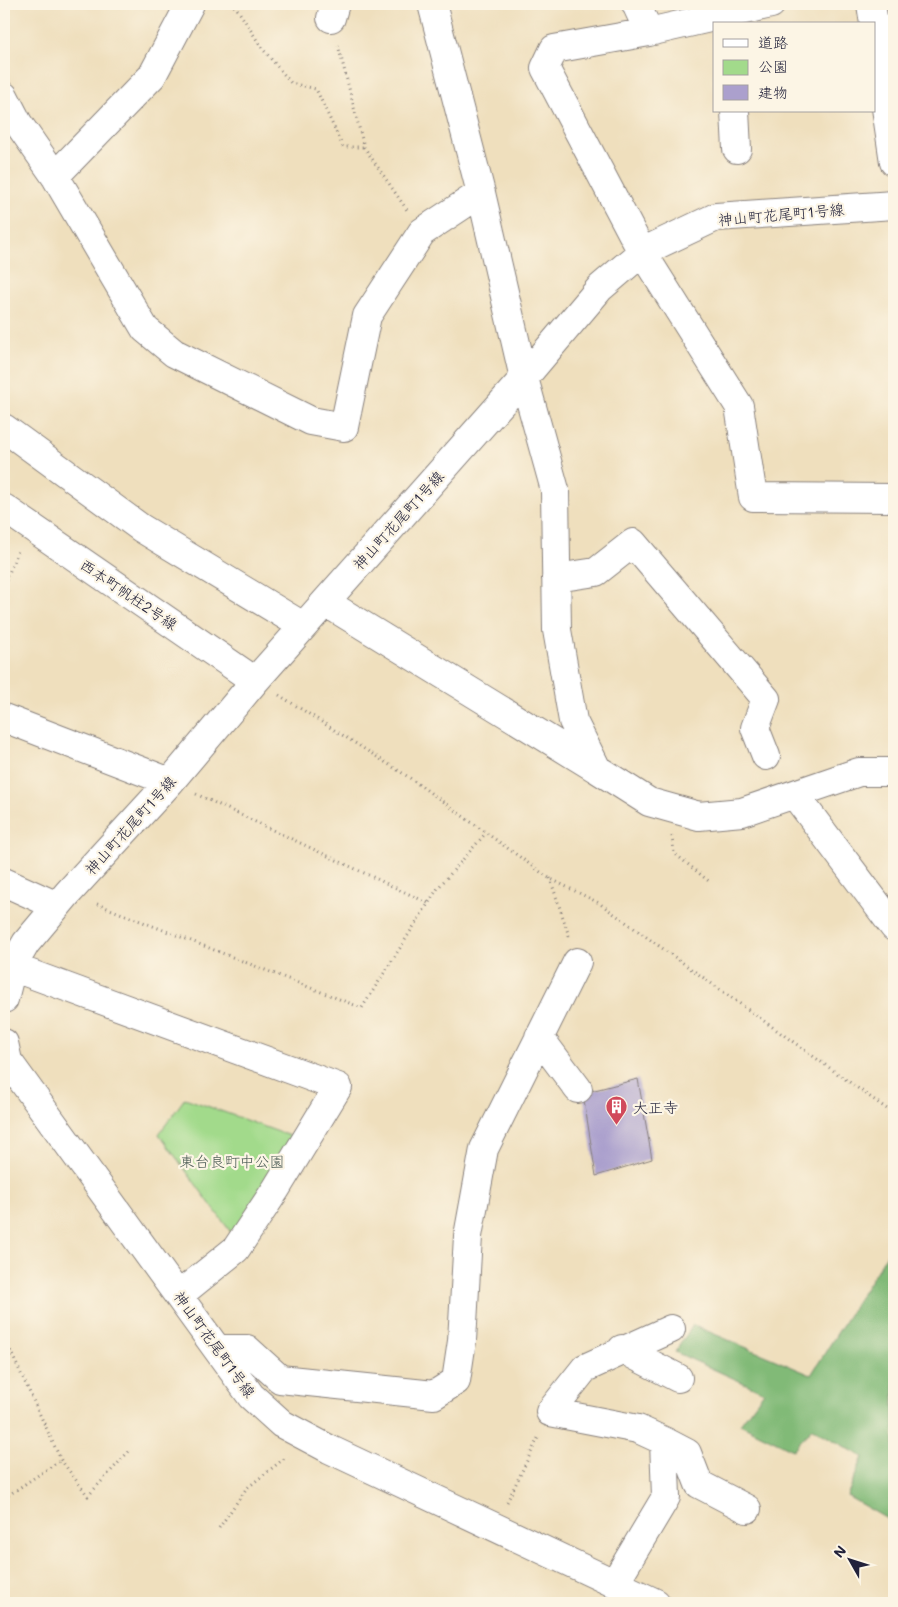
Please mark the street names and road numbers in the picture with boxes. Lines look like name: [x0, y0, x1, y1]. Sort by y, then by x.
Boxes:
street label: 神山町花尾町1号線: [717, 199, 845, 229]
street label: 神山町花尾町1号線: [348, 466, 448, 574]
street label: 西本町帆柱2号線: [76, 554, 182, 634]
street label: 神山町花尾町1号線: [80, 771, 180, 879]
street label: 神山町花尾町1号線: [170, 1287, 260, 1401]

